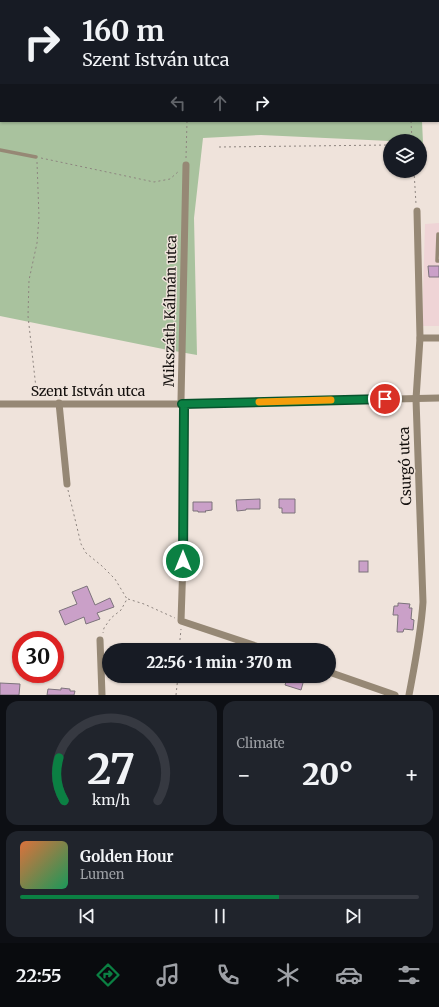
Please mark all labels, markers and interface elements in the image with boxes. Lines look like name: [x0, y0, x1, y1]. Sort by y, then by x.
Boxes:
text: 160 m: [82, 13, 164, 49]
icon: right: [16, 16, 68, 68]
text: Szent István utca: [82, 48, 229, 71]
icon: left: [167, 92, 189, 114]
icon: ahead: [209, 92, 231, 114]
icon: right: [251, 92, 273, 114]
map controls: [383, 134, 427, 178]
button: layers: [383, 134, 427, 178]
street label: Mikszáth Kálmán utca: [160, 235, 180, 387]
street label: Szent István utca: [31, 382, 146, 400]
pin: [368, 382, 402, 416]
icon: arrive: [374, 388, 396, 410]
street label: Csurgó utca: [395, 426, 415, 506]
position arrow: [162, 540, 204, 582]
speed limit sign: 30: [12, 631, 64, 683]
text: 22:56 · 1 min · 370 m: [146, 653, 292, 672]
text: Climate: [237, 735, 285, 752]
text: 27: [87, 743, 135, 795]
text: 20°: [302, 755, 353, 793]
text: −: [237, 761, 251, 789]
text: +: [404, 761, 419, 789]
text: km/h: [92, 791, 131, 809]
text: Golden Hour: [80, 847, 174, 866]
text: Lumen: [80, 866, 124, 883]
icon: previous: [76, 905, 98, 927]
icon: pause: [209, 905, 231, 927]
icon: next: [342, 905, 364, 927]
icon: directions: [94, 961, 122, 989]
icon: music: [154, 961, 182, 989]
icon: phone: [214, 961, 242, 989]
icon: climate: [274, 961, 302, 989]
icon: car: [335, 961, 363, 989]
icon: filters: [395, 961, 423, 989]
text: 22:55: [16, 964, 62, 987]

